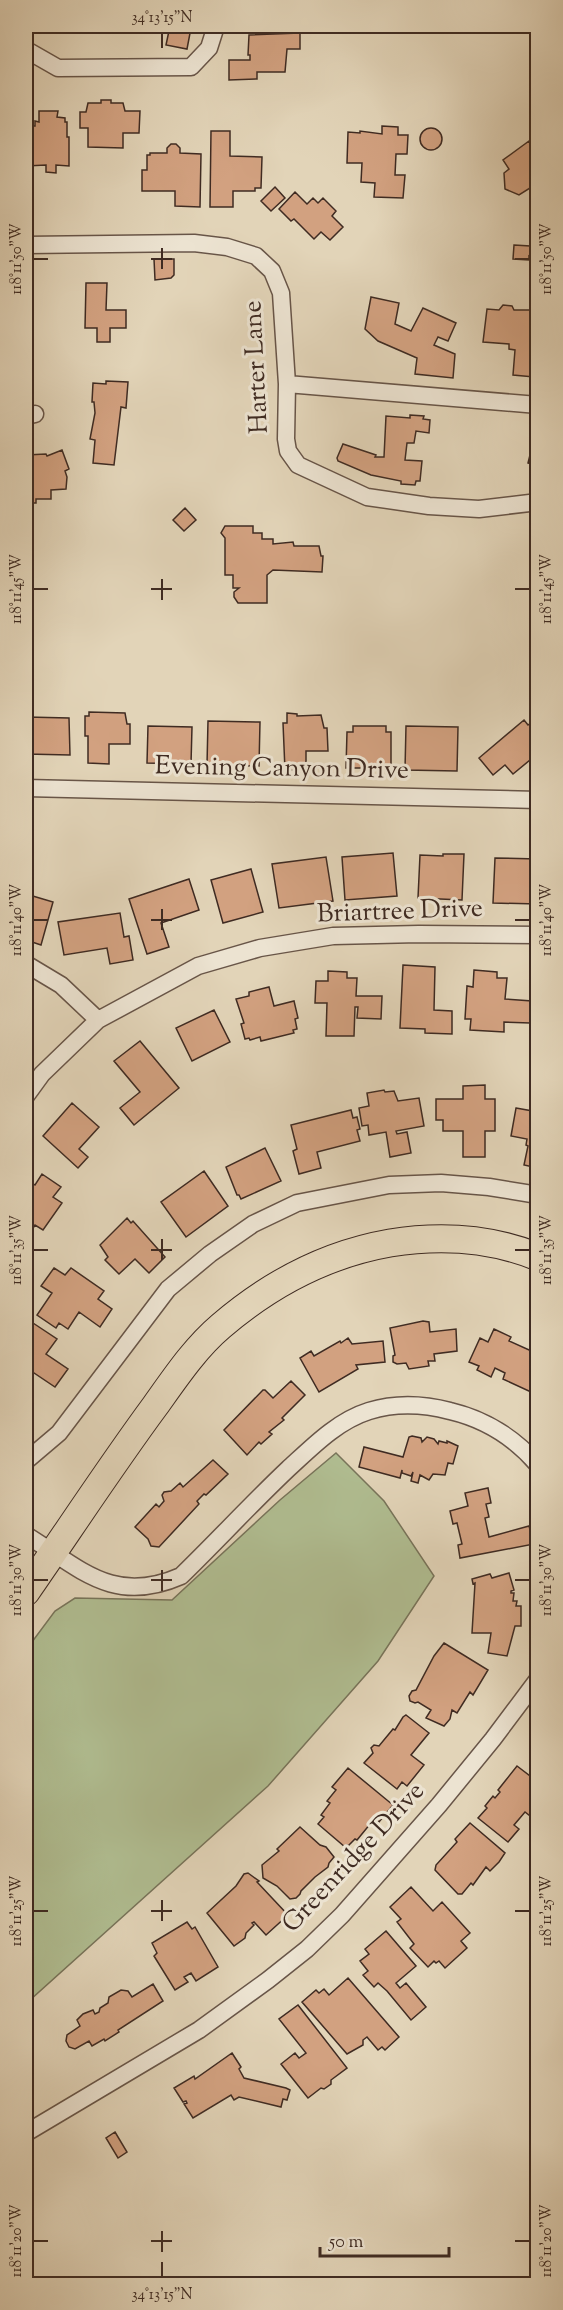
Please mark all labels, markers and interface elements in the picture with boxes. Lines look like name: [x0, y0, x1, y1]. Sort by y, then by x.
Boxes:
text: 34°13'15"N: [132, 8, 193, 29]
text: 118°11'50"W: [7, 223, 28, 295]
text: 118°11'50"W: [537, 223, 558, 295]
street label: Harter Lane: [235, 300, 279, 434]
text: 118°11'45"W: [7, 554, 28, 624]
text: 118°11'45"W: [537, 554, 558, 624]
street label: Evening Canyon Drive: [155, 748, 409, 790]
text: 118°11'40"W: [7, 884, 28, 956]
text: 118°11'40"W: [537, 884, 558, 956]
street label: Briartree Drive: [316, 891, 484, 933]
text: 118°11'35"W: [7, 1215, 28, 1285]
text: 118°11'35"W: [537, 1215, 558, 1285]
text: 118°11'30"W: [7, 1544, 28, 1616]
text: 118°11'30"W: [537, 1544, 558, 1616]
street label: Greenridge Drive: [274, 1774, 434, 1942]
text: 118°11'25"W: [7, 1875, 28, 1946]
text: 118°11'25"W: [537, 1875, 558, 1946]
text: 118°11'20"W: [7, 2204, 28, 2278]
text: 118°11'20"W: [537, 2204, 558, 2278]
scale bar: [320, 2220, 449, 2258]
text: 50 m: [328, 2230, 364, 2256]
text: 34°13'15"N: [132, 2285, 193, 2306]

